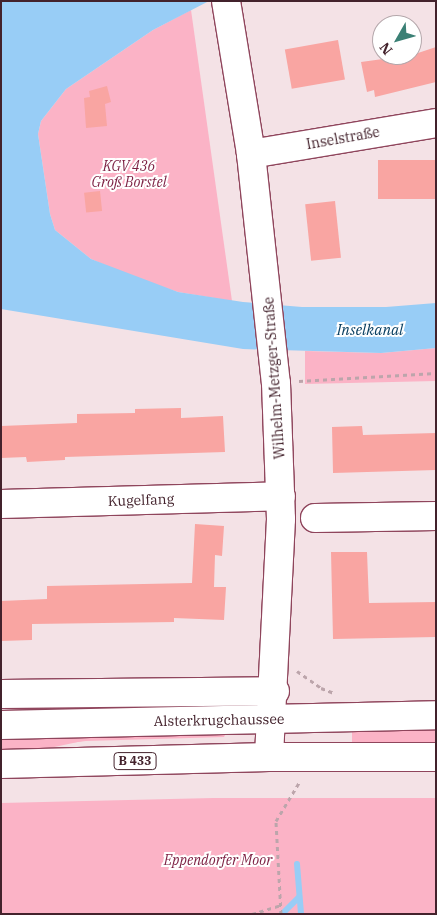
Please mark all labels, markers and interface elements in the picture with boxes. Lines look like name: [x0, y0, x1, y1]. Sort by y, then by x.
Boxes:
north arrow: [372, 15, 422, 65]
text: N: [375, 39, 396, 59]
street label: Inselstraße: [305, 123, 381, 153]
park label: KGV 436 Groß Borstel: [91, 158, 167, 190]
street label: Wilhelm-Metzger-Straße: [260, 296, 288, 460]
water label: Inselkanal: [337, 321, 403, 339]
street label: Kugelfang: [108, 490, 174, 510]
street label: Alsterkrugchaussee: [154, 710, 284, 730]
road number: B 433: [112, 751, 158, 770]
park label: Eppendorfer Moor: [164, 852, 272, 868]

